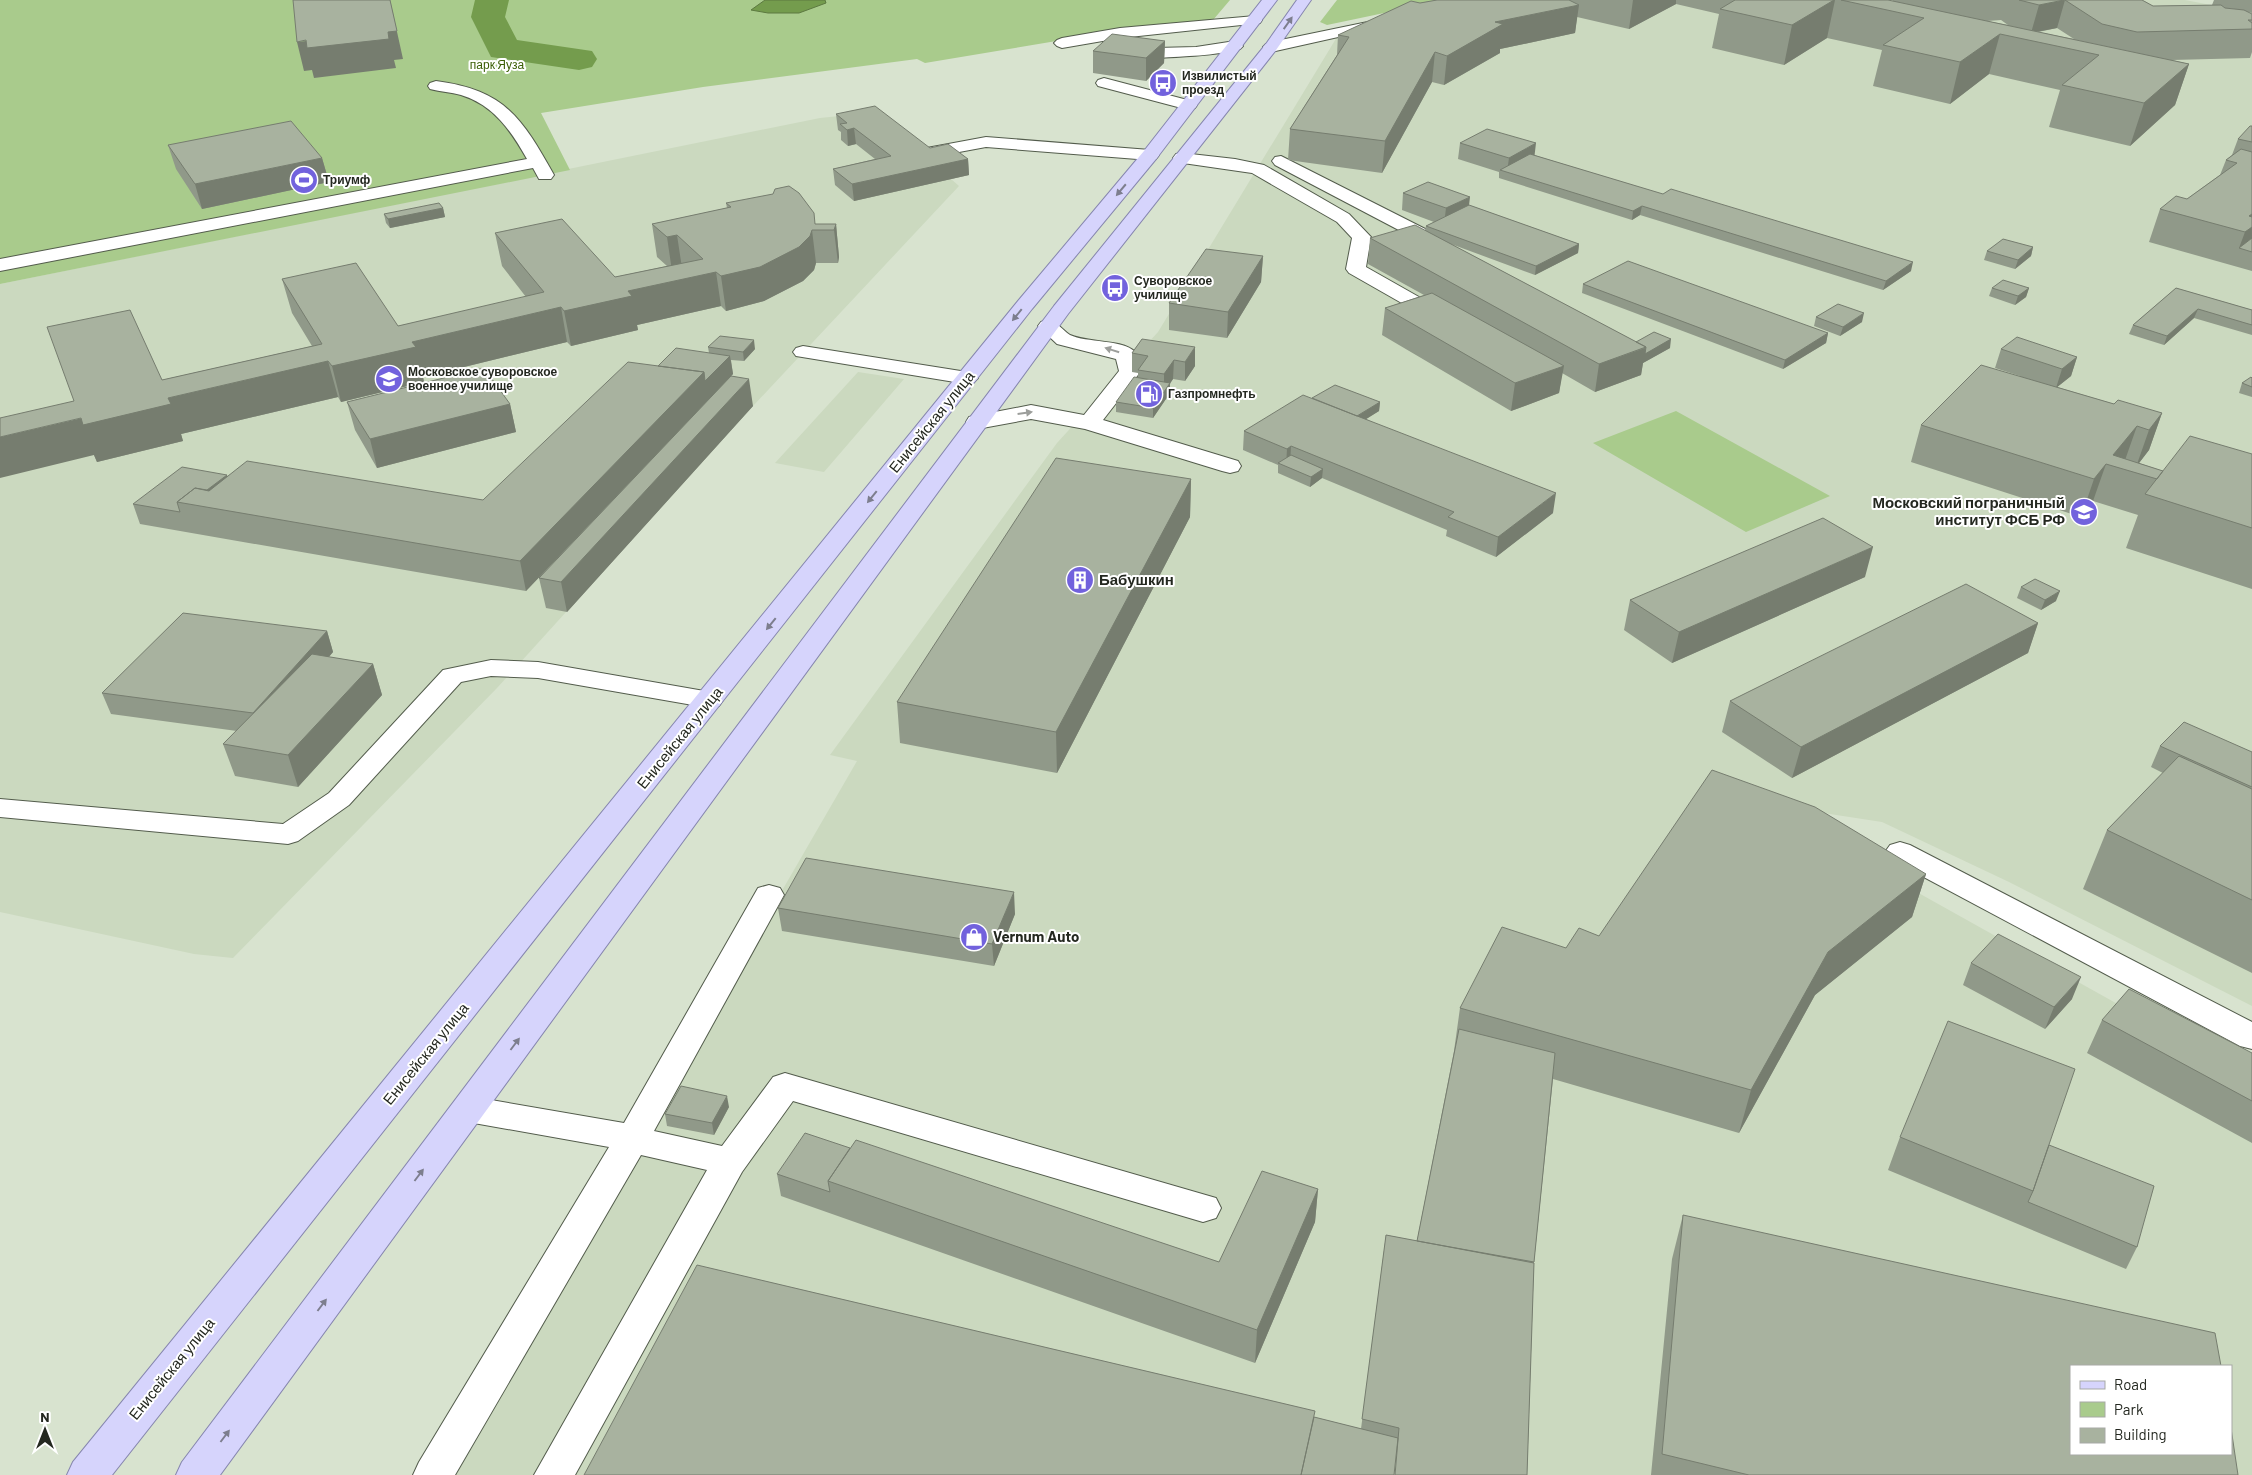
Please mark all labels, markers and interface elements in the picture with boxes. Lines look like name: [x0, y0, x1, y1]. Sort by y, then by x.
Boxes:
one-way arrow: [1283, 17, 1293, 30]
park label: парк Яуза: [470, 57, 524, 72]
bus stop icon: Извилистый проезд: [1148, 68, 1178, 98]
place label: Извилистый проезд: [1182, 68, 1257, 97]
sports icon: Триумф: [289, 165, 319, 195]
place label: Триумф: [323, 172, 371, 187]
one-way arrow: [1115, 183, 1127, 195]
bus stop icon: Суворовское училище: [1100, 273, 1130, 303]
place label: Суворовское училище: [1134, 273, 1212, 302]
one-way arrow: [1012, 308, 1023, 321]
one-way arrow: [1105, 346, 1120, 354]
school or university icon: Московское суворовское военное училище: [374, 364, 404, 394]
place label: Московское суворовское военное училище: [408, 364, 558, 393]
street label: Енисейская улица: [885, 366, 978, 476]
fuel station icon: Газпромнефть: [1134, 379, 1164, 409]
place label: Газпромнефть: [1168, 386, 1256, 401]
one-way arrow: [1018, 409, 1034, 417]
one-way arrow: [867, 490, 878, 503]
place label: Московский пограничный институт ФСБ РФ: [1873, 493, 2065, 528]
school or university icon: Московский пограничный институт ФСБ РФ: [2069, 497, 2099, 527]
building icon: Бабушкин: [1065, 565, 1095, 595]
place label: Бабушкин: [1099, 570, 1174, 588]
one-way arrow: [766, 617, 777, 630]
street label: Енисейская улица: [633, 682, 726, 792]
shop icon: Vernum Auto: [959, 922, 989, 952]
place label: Vernum Auto: [993, 927, 1079, 945]
street label: Енисейская улица: [379, 998, 472, 1108]
one-way arrow: [510, 1038, 521, 1051]
one-way arrow: [413, 1169, 424, 1182]
one-way arrow: [316, 1299, 327, 1312]
street label: Енисейская улица: [125, 1313, 218, 1423]
legend: [2070, 1365, 2232, 1455]
text: Road: [2114, 1375, 2147, 1393]
text: Park: [2114, 1400, 2144, 1418]
north arrow: [20, 1405, 70, 1455]
text: N: [40, 1408, 50, 1425]
text: Building: [2114, 1425, 2167, 1443]
one-way arrow: [220, 1429, 230, 1443]

